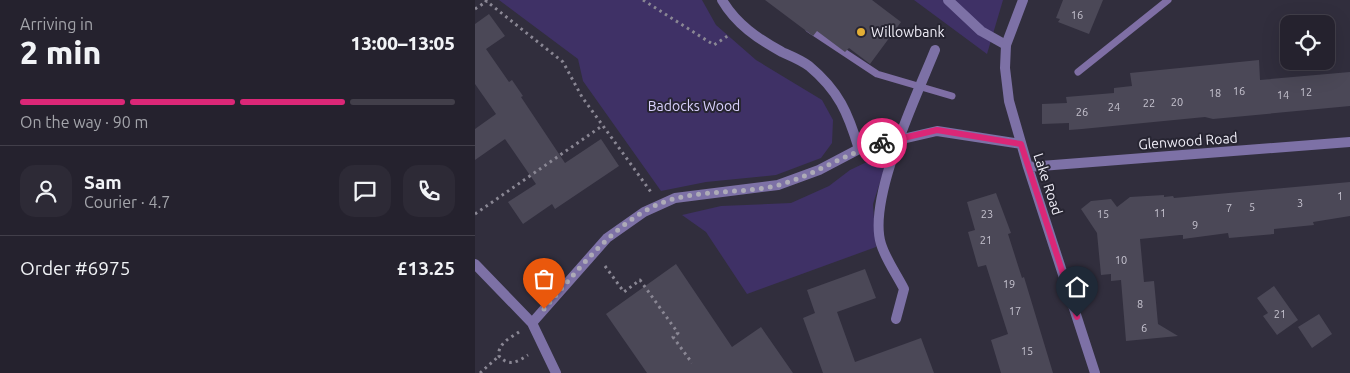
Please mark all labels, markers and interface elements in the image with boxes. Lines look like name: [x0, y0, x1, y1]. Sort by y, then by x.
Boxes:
house number: 16: [1071, 9, 1083, 21]
text: Arriving in: [20, 15, 93, 33]
map controls: [1280, 15, 1335, 70]
button: locate: [1280, 15, 1335, 70]
place label: Willowbank: [871, 24, 944, 40]
marker: Willowbank: [855, 26, 867, 38]
text: 13:00–13:05: [350, 32, 455, 54]
text: 2 min: [20, 34, 101, 70]
house number: 16: [1233, 85, 1245, 97]
house number: 12: [1300, 86, 1312, 98]
house number: 18: [1209, 87, 1221, 99]
house number: 14: [1277, 89, 1289, 101]
house number: 20: [1171, 96, 1183, 108]
house number: 22: [1143, 97, 1155, 109]
park label: Badocks Wood: [648, 98, 740, 114]
house number: 24: [1108, 101, 1120, 113]
house number: 26: [1076, 106, 1088, 118]
text: On the way · 90 m: [20, 113, 148, 131]
courier: [857, 118, 907, 168]
icon: bike: [868, 129, 896, 157]
street label: Glenwood Road: [1138, 130, 1238, 152]
street label: Lake Road: [1030, 151, 1066, 217]
button: person: [20, 165, 72, 217]
button: chat: [339, 165, 391, 217]
button: phone: [403, 165, 455, 217]
text: Sam: [84, 171, 122, 193]
house number: 1: [1337, 190, 1343, 202]
text: Courier · 4.7: [84, 193, 170, 211]
house number: 3: [1297, 197, 1303, 209]
house number: 5: [1249, 201, 1255, 213]
house number: 7: [1226, 202, 1232, 214]
house number: 11: [1154, 207, 1166, 219]
house number: 23: [981, 208, 993, 220]
house number: 15: [1097, 208, 1109, 220]
house number: 9: [1192, 219, 1198, 231]
house number: 21: [980, 234, 992, 246]
house number: 10: [1115, 254, 1127, 266]
text: Order #6975: [20, 257, 130, 279]
text: £13.25: [397, 257, 455, 279]
pin: [523, 258, 565, 309]
icon: bag: [530, 265, 558, 293]
pin: [1056, 266, 1098, 317]
icon: home: [1063, 273, 1091, 301]
house number: 19: [1003, 278, 1015, 290]
house number: 8: [1137, 298, 1143, 310]
house number: 17: [1009, 305, 1021, 317]
house number: 21: [1274, 308, 1286, 320]
house number: 6: [1141, 322, 1147, 334]
house number: 15: [1021, 345, 1033, 357]

